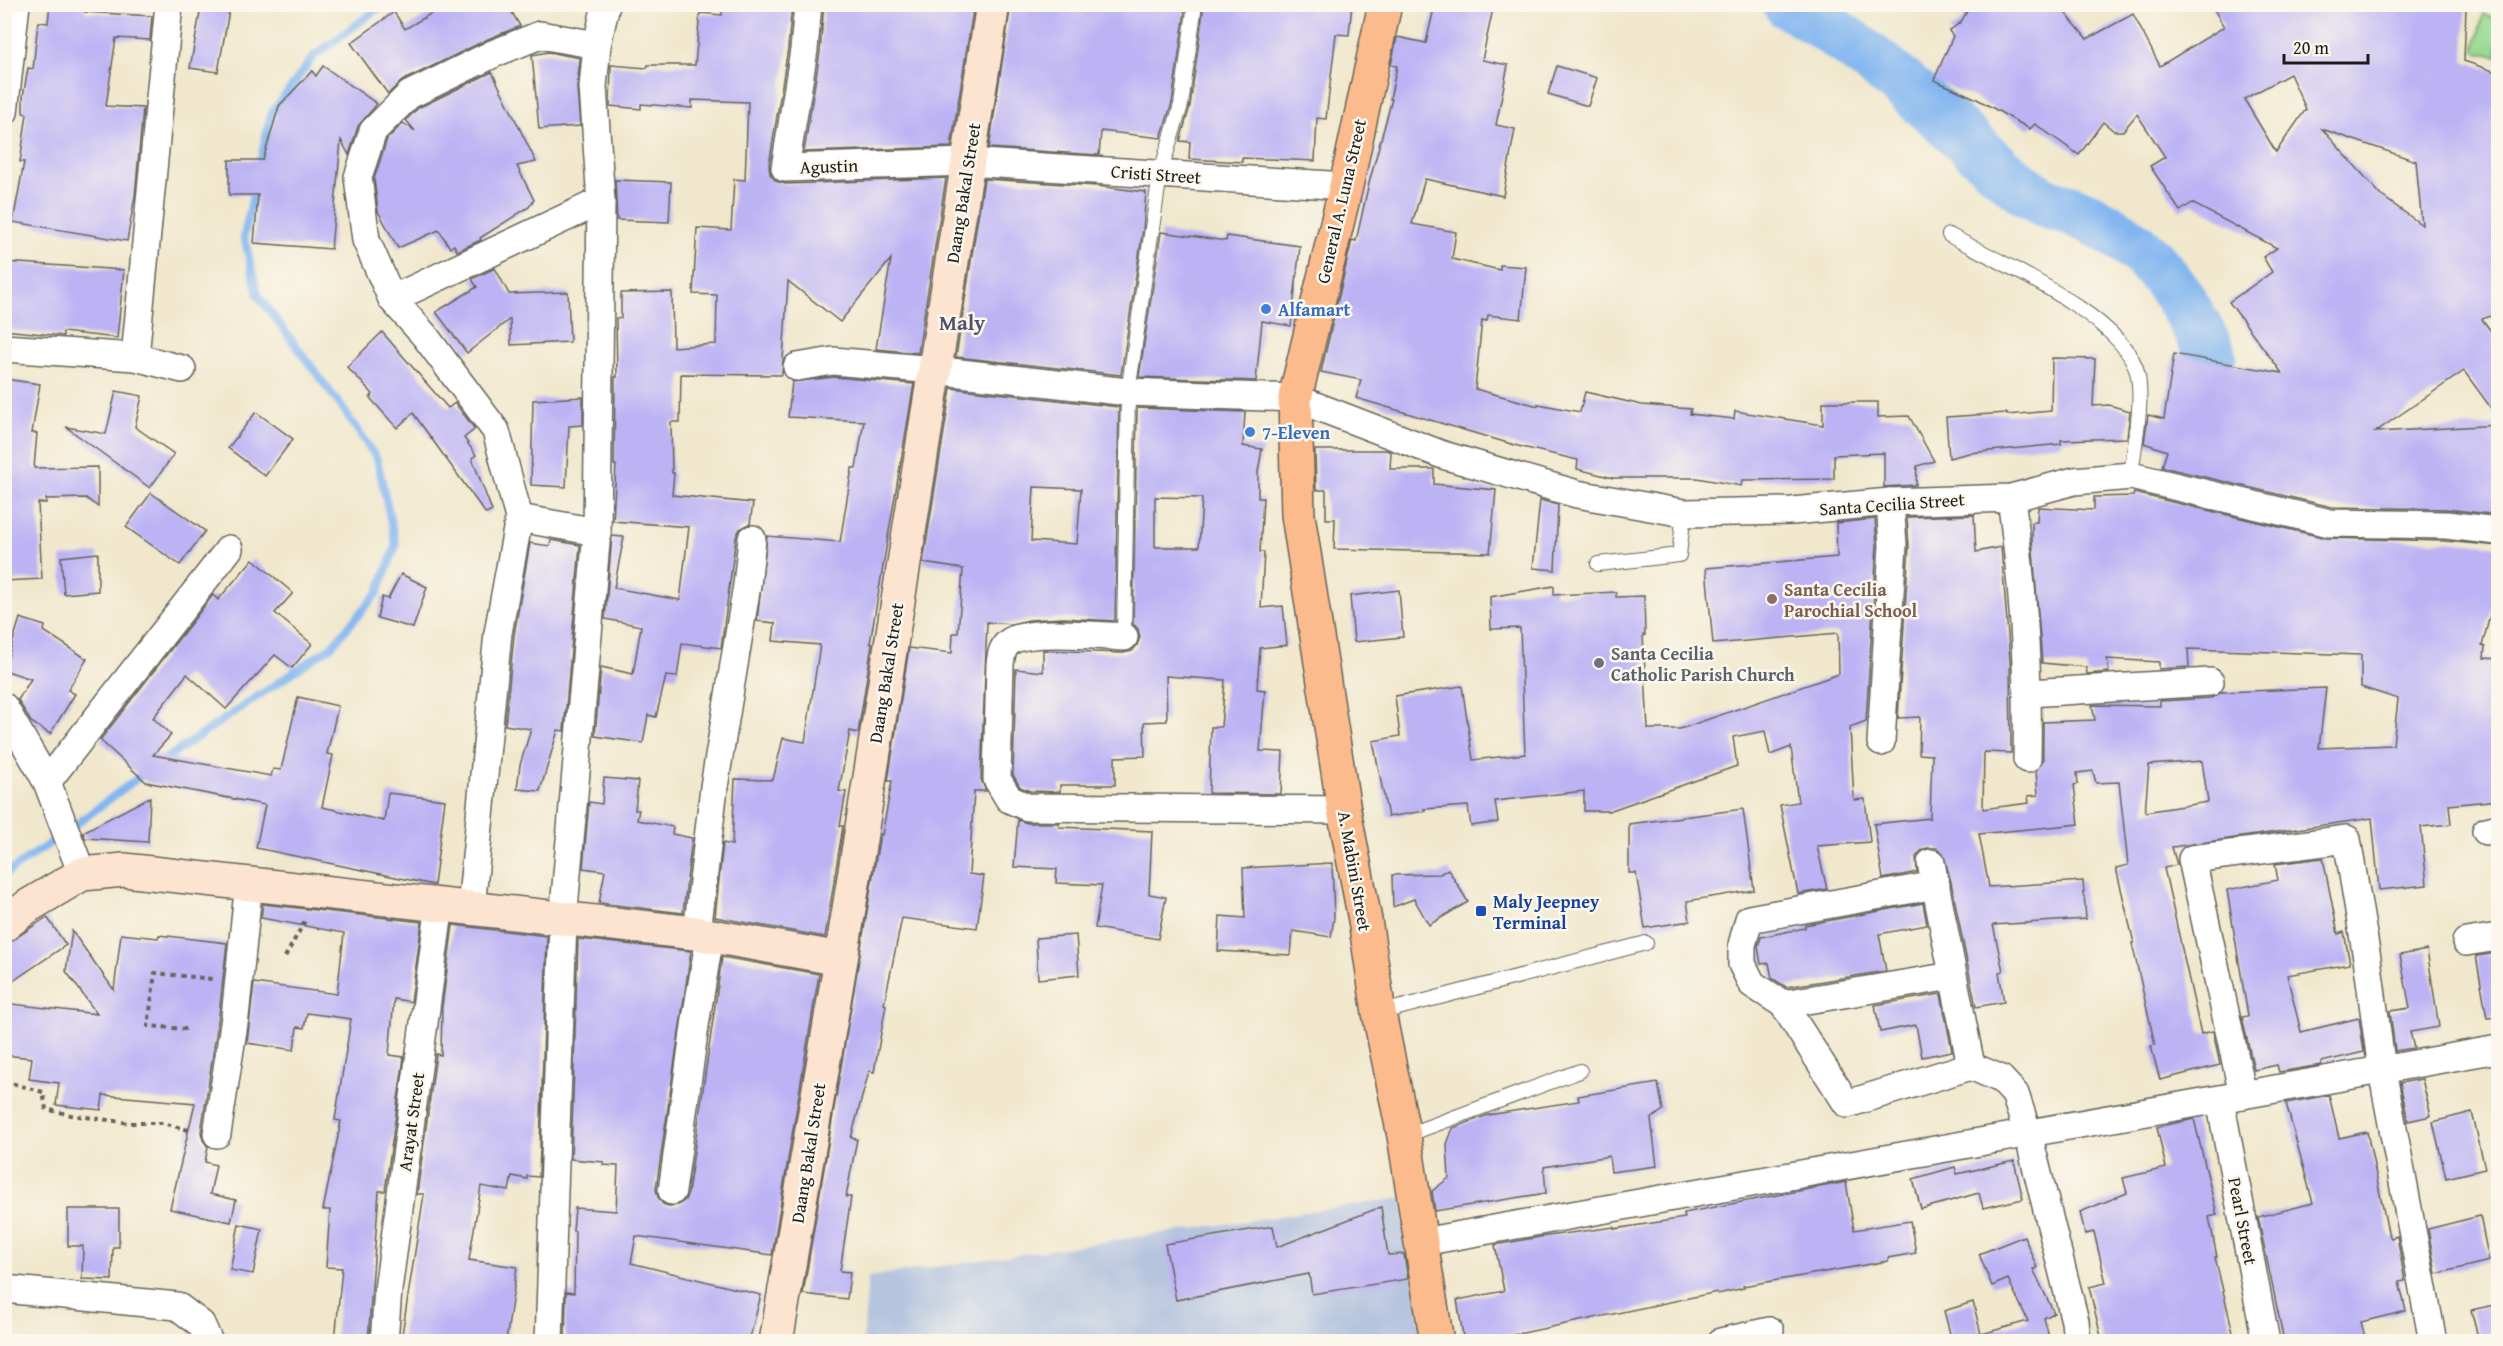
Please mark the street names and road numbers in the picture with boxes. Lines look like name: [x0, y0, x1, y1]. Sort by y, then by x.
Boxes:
street label: General A. Luna Street: [1309, 115, 1373, 286]
street label: Daang Bakal Street: [939, 120, 988, 265]
street label: Agustin: [799, 151, 859, 181]
street label: Cristi Street: [1110, 157, 1203, 191]
street label: Santa Cecilia Street: [1818, 485, 1966, 523]
street label: Daang Bakal Street: [862, 600, 911, 745]
street label: A. Mabini Street: [1331, 809, 1379, 934]
street label: Arayat Street: [391, 1070, 431, 1173]
street label: Daang Bakal Street: [784, 1080, 833, 1225]
street label: Pearl Street: [2221, 1175, 2265, 1268]

